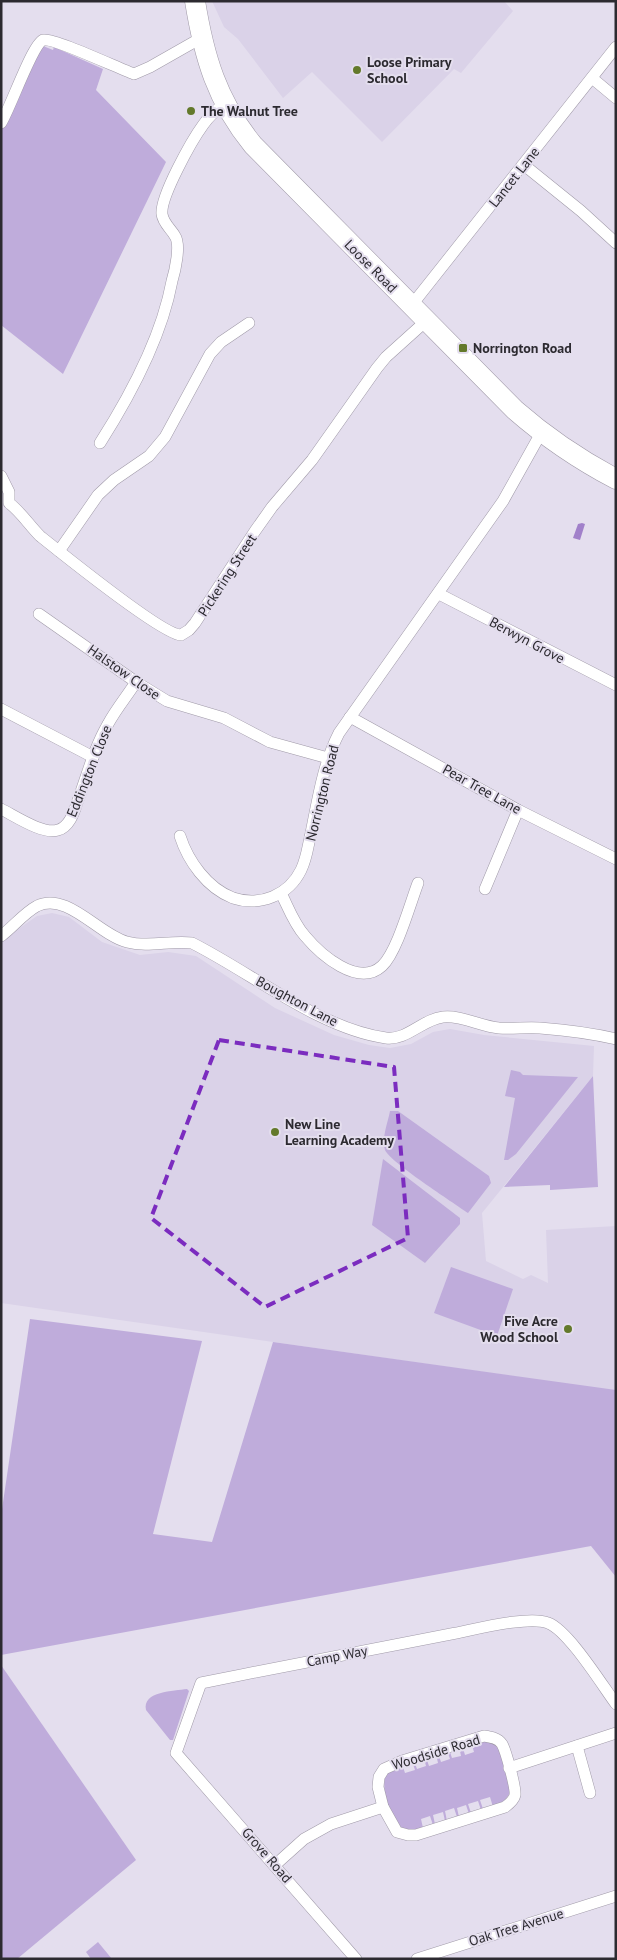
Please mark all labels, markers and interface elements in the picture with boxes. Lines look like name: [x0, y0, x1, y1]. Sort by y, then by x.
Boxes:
place label: Loose Primary School: [367, 53, 452, 87]
marker: Loose Primary School: [351, 64, 363, 76]
place label: The Walnut Tree: [201, 102, 298, 120]
marker: The Walnut Tree: [185, 105, 197, 117]
street label: Lancet Lane: [485, 143, 543, 211]
street label: Loose Road: [341, 236, 401, 296]
place label: Norrington Road: [473, 339, 572, 357]
marker: Norrington Road: [457, 342, 469, 354]
street label: Pickering Street: [194, 530, 260, 620]
street label: Berwyn Grove: [486, 613, 568, 667]
street label: Halstow Close: [84, 640, 164, 704]
street label: Eddington Close: [62, 722, 116, 820]
street label: Norrington Road: [301, 743, 343, 843]
street label: Pear Tree Lane: [440, 760, 524, 818]
street label: Boughton Lane: [253, 972, 341, 1030]
place label: New Line Learning Academy: [285, 1115, 394, 1149]
marker: New Line Learning Academy: [269, 1126, 281, 1138]
place label: Five Acre Wood School: [480, 1312, 559, 1346]
marker: Five Acre Wood School: [562, 1323, 574, 1335]
street label: Camp Way: [305, 1641, 369, 1671]
street label: Woodside Road: [390, 1730, 482, 1774]
street label: Grove Road: [238, 1824, 296, 1886]
street label: Oak Tree Avenue: [466, 1904, 566, 1950]

